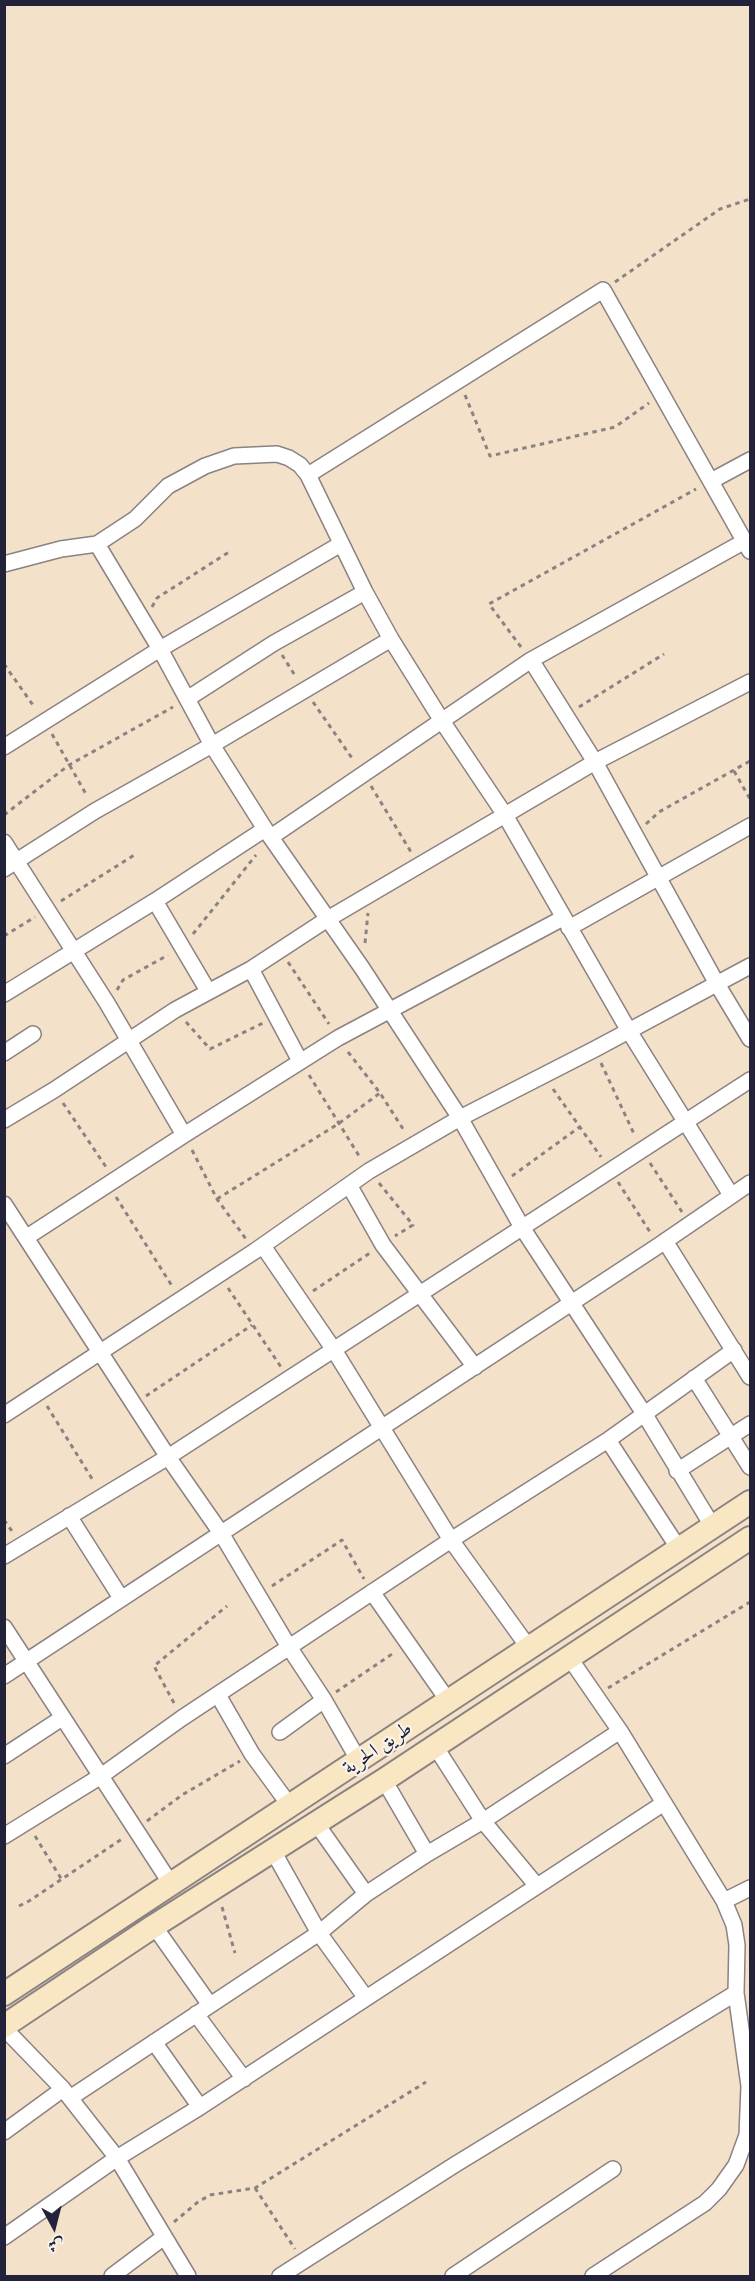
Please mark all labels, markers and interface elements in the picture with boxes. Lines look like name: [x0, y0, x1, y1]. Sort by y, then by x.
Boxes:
street label: طريق الحرية: [339, 1717, 417, 1781]
north arrow: [24, 2197, 84, 2257]
text: ش: [47, 2234, 65, 2256]

